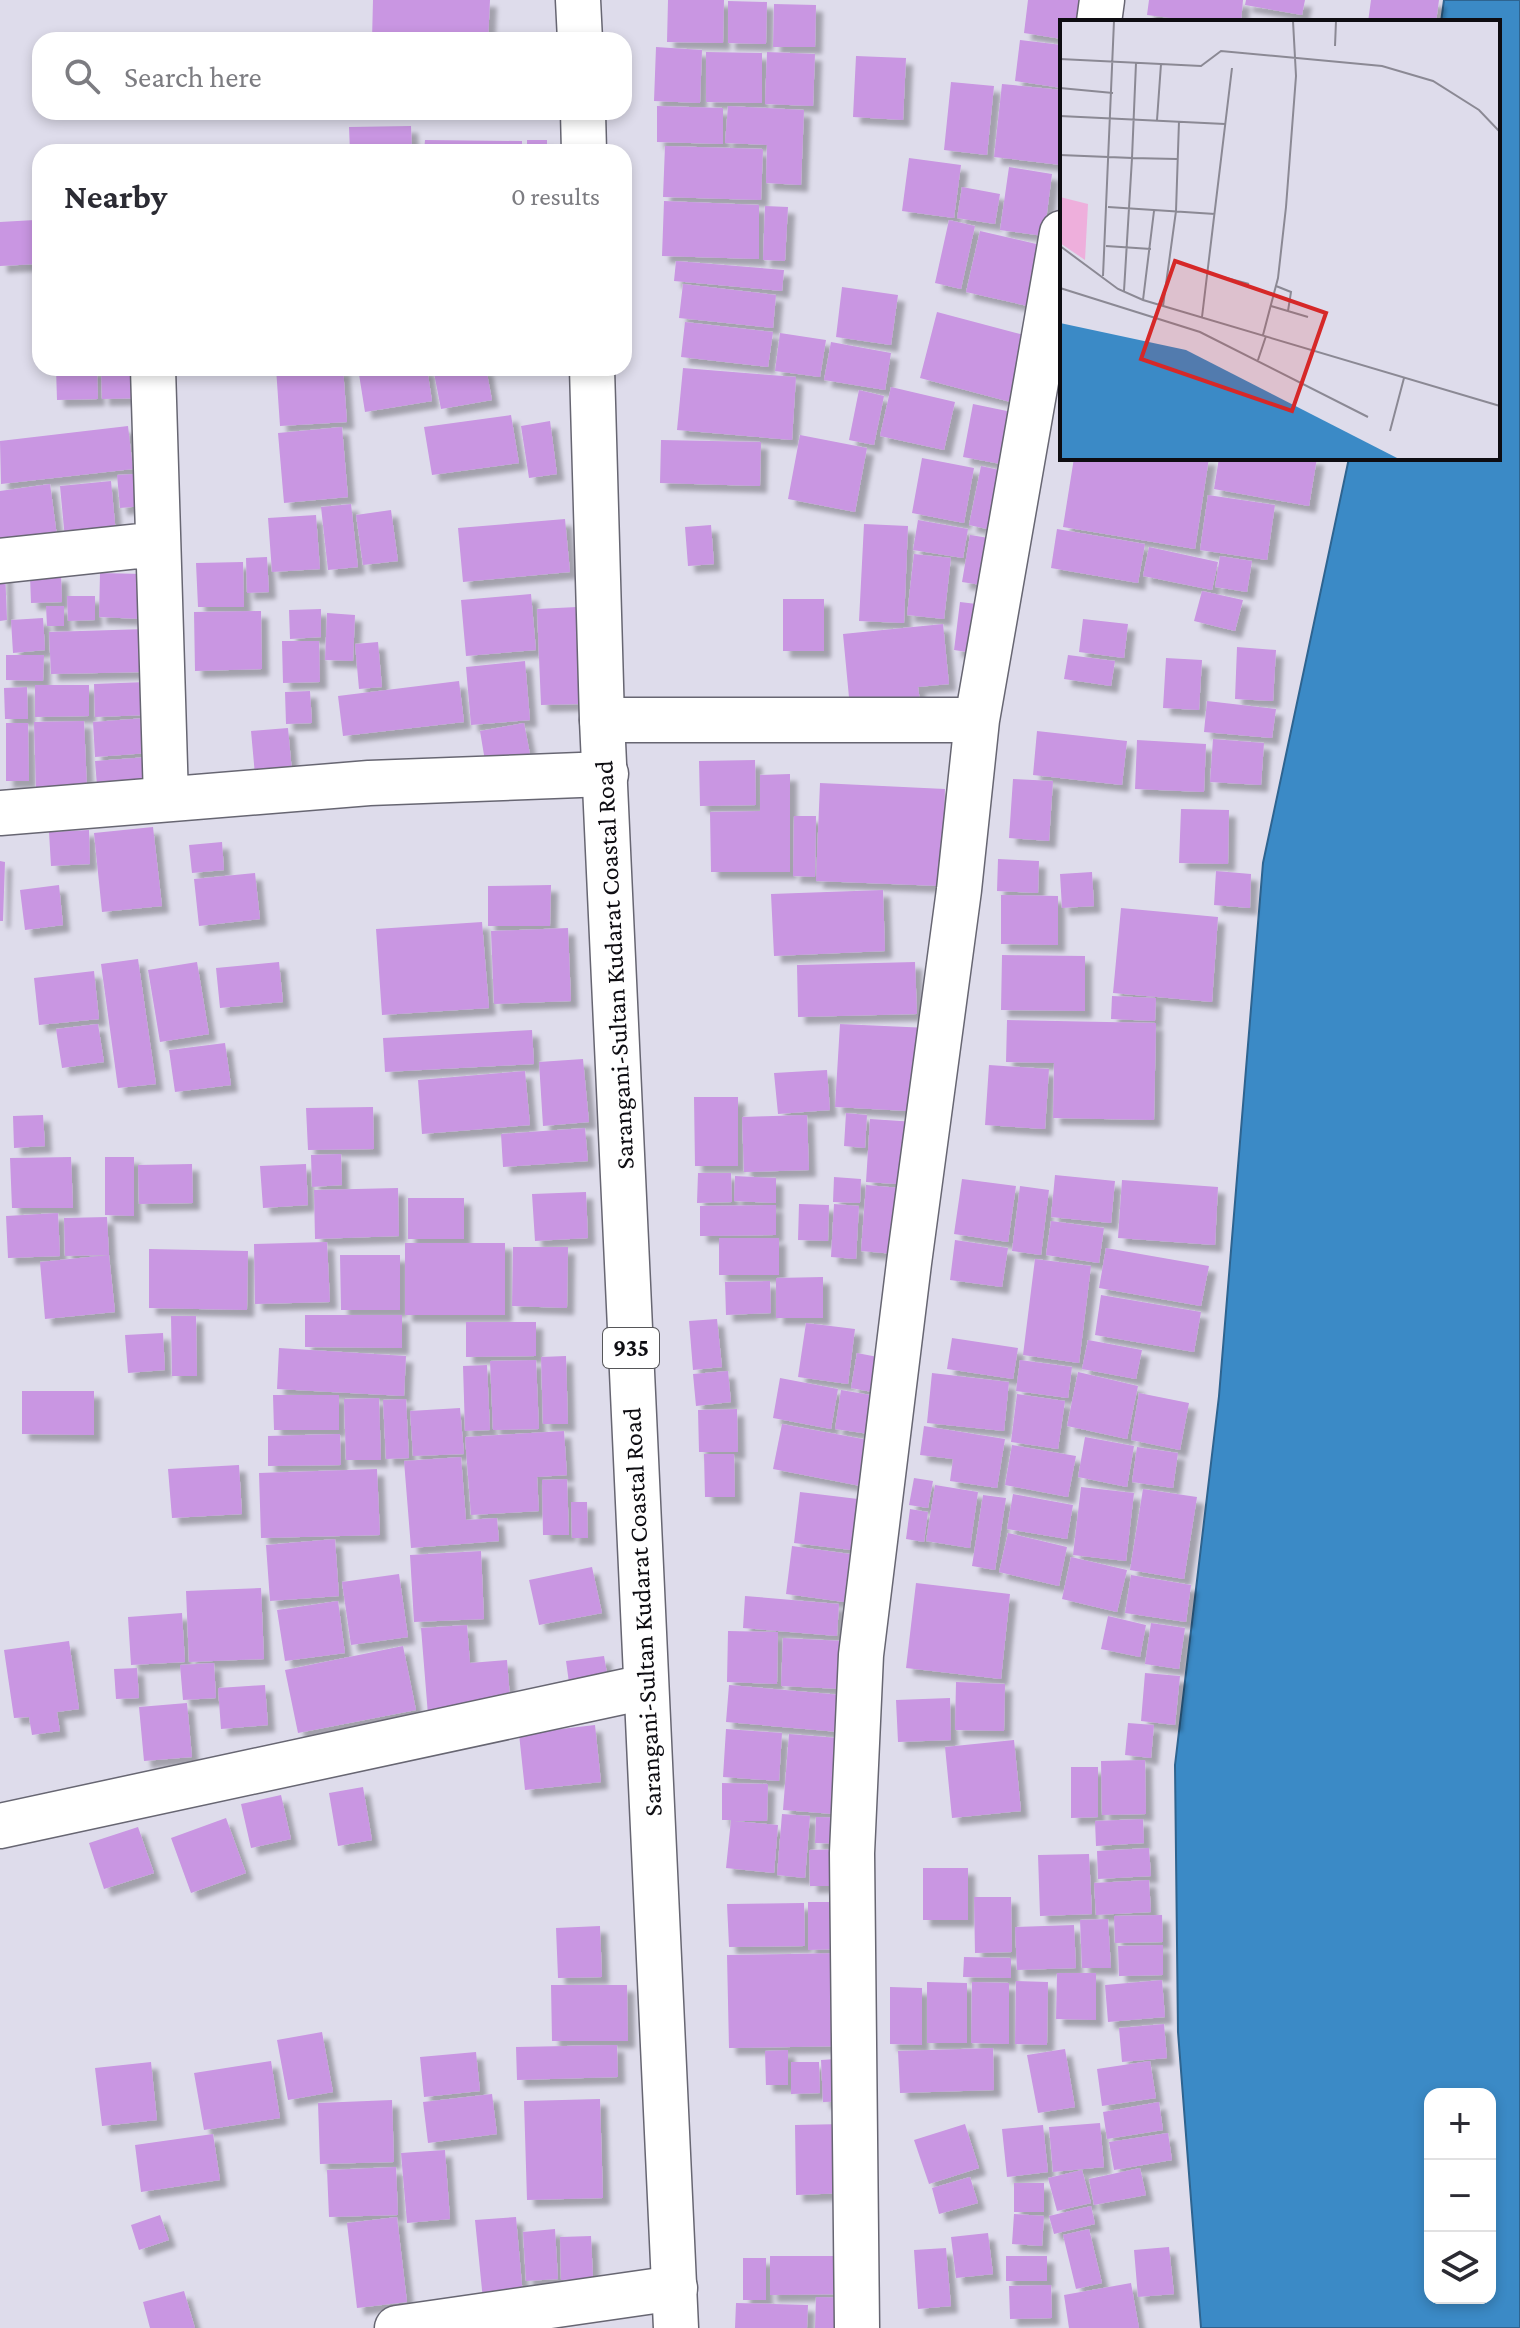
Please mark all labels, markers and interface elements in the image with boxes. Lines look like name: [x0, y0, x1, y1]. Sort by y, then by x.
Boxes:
inset map: [1060, 20, 1500, 460]
search box: [32, 32, 632, 120]
icon: search: [60, 54, 104, 98]
text: Search here: [124, 60, 262, 93]
text: Nearby: [64, 178, 167, 215]
text: 0 results: [511, 182, 600, 211]
street label: Sarangani-Sultan Kudarat Coastal Road: [589, 760, 640, 1170]
road number: 935: [603, 1328, 659, 1368]
street label: Sarangani-Sultan Kudarat Coastal Road: [617, 1407, 668, 1817]
map controls: [1424, 2088, 1496, 2304]
button: +: [1424, 2088, 1496, 2160]
button: −: [1424, 2160, 1496, 2232]
button: layers: [1424, 2232, 1496, 2304]

